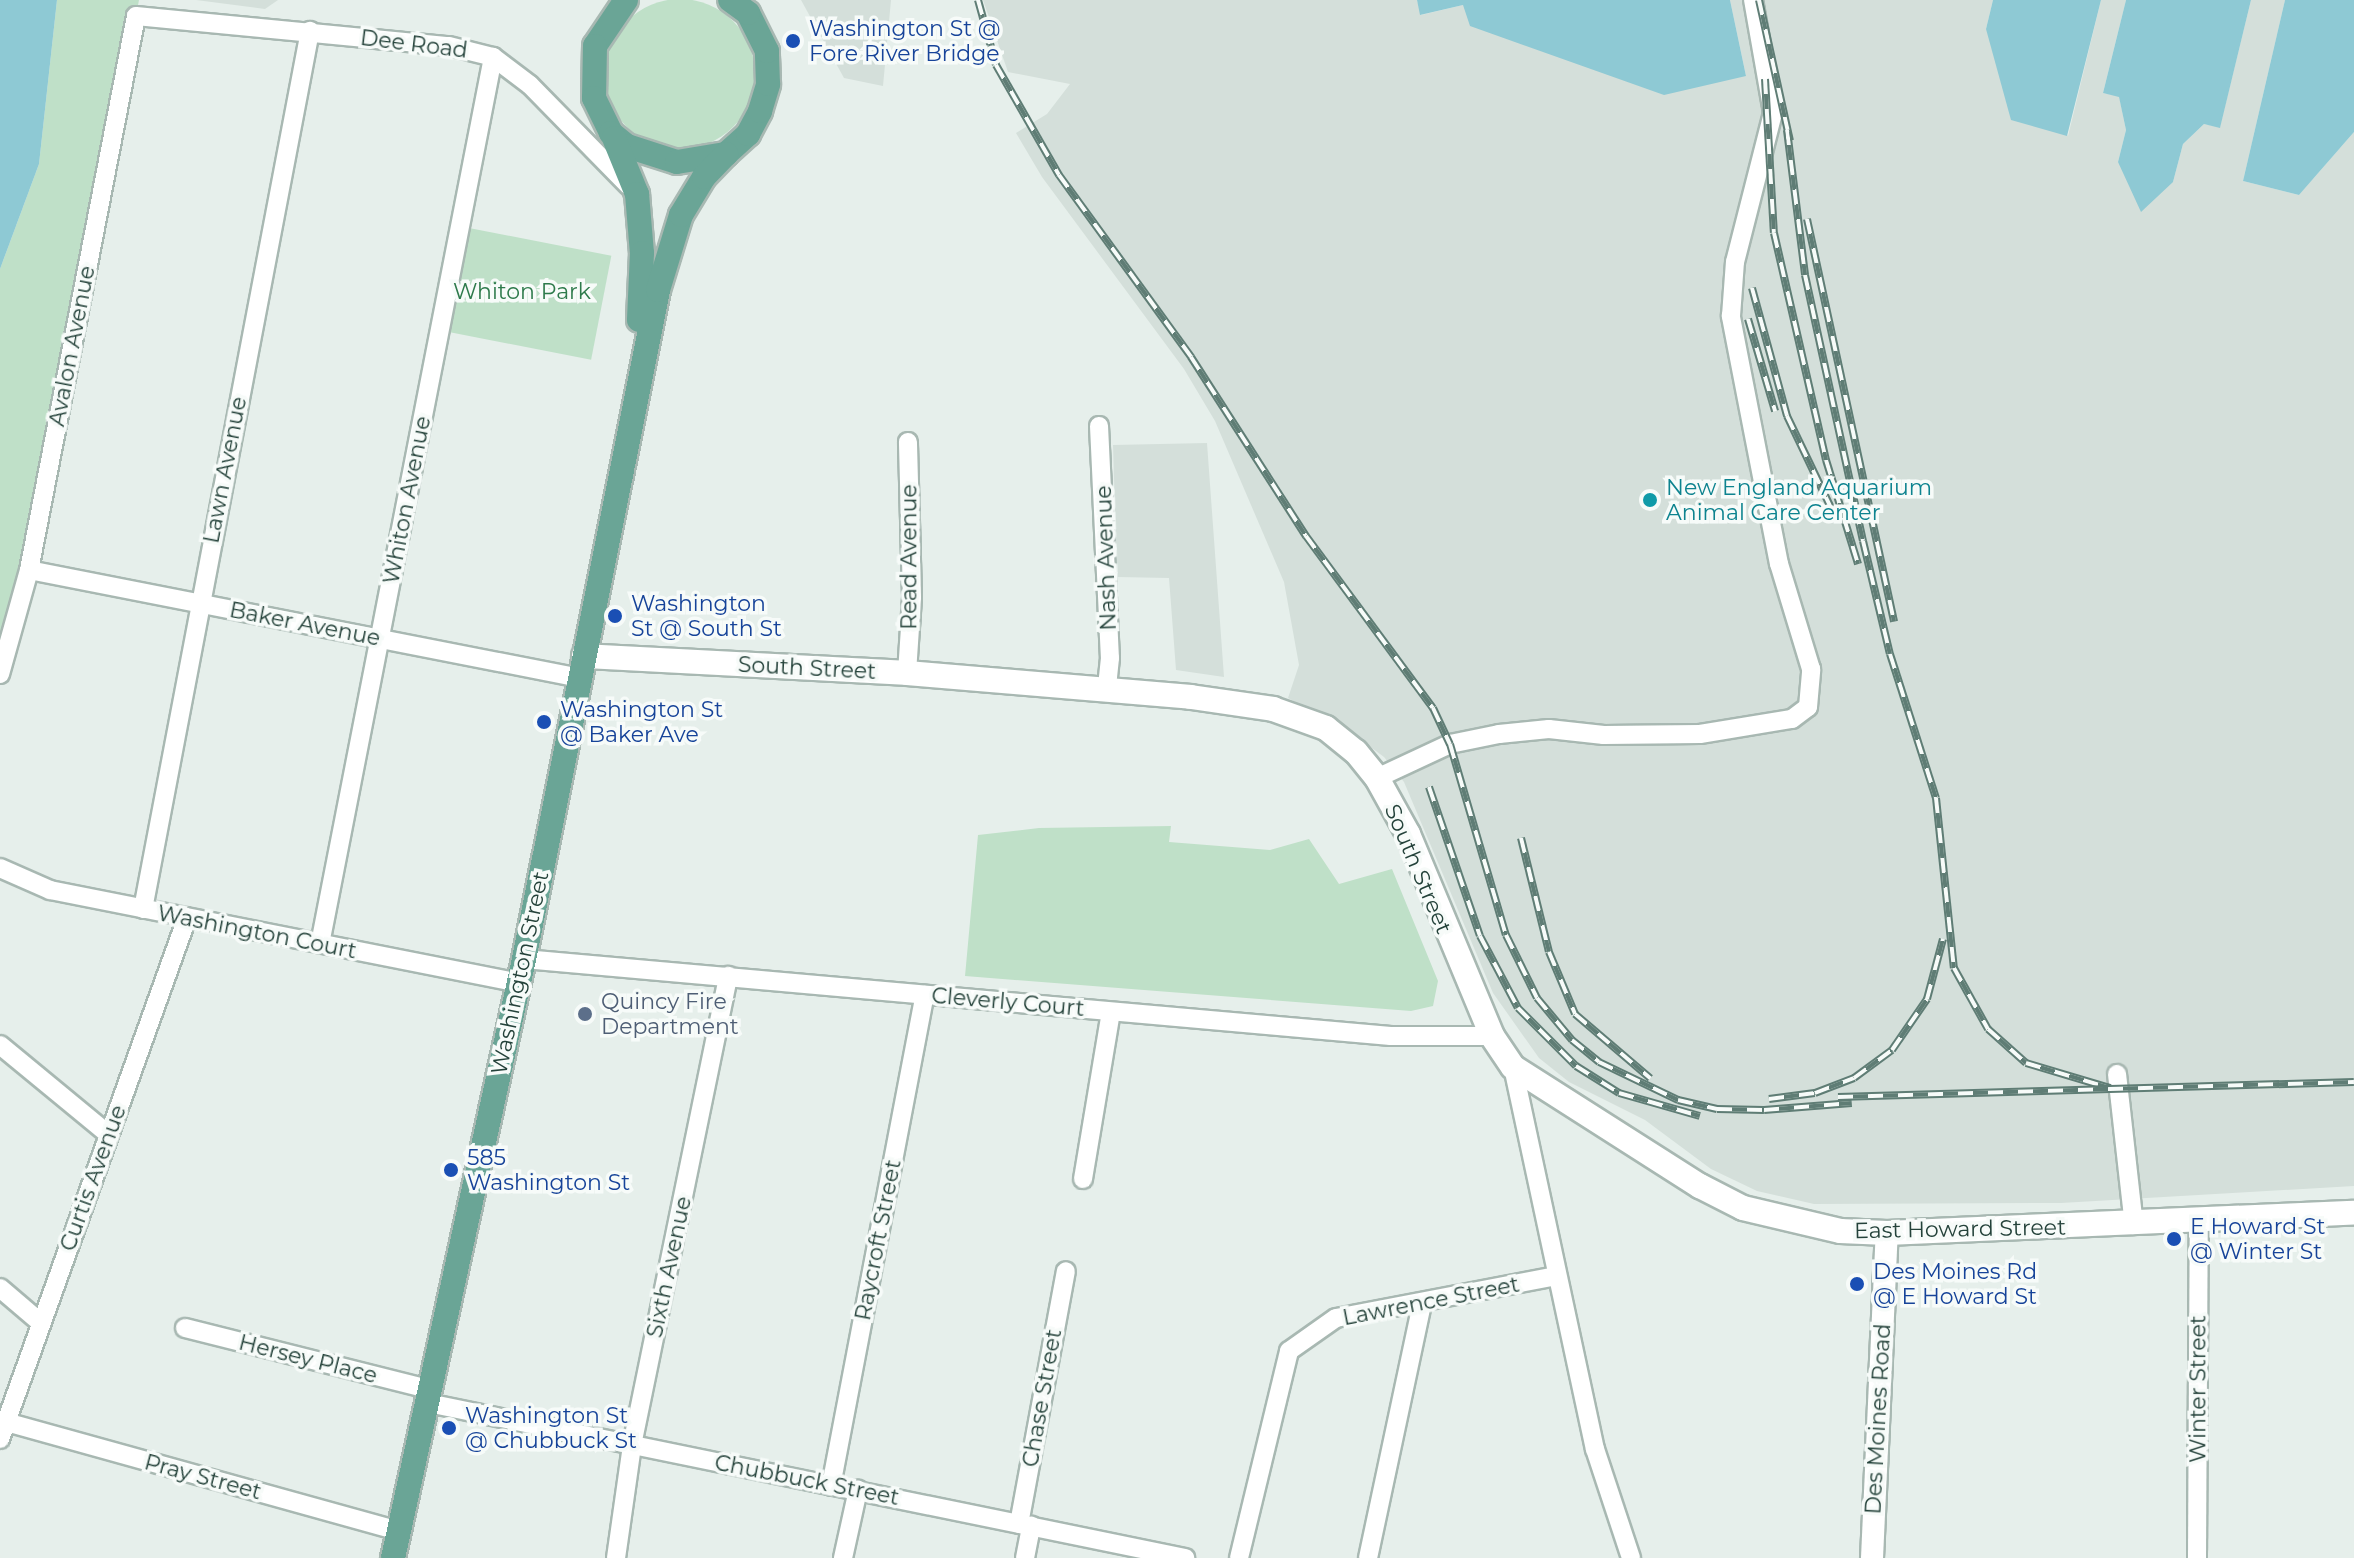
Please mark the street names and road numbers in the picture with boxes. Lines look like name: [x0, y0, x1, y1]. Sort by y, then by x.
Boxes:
street label: Dee Road: [359, 24, 469, 64]
street label: Avalon Avenue: [43, 263, 101, 429]
street label: Lawn Avenue: [198, 394, 252, 546]
street label: Whiton Avenue: [378, 414, 436, 586]
street label: Read Avenue: [896, 484, 922, 630]
street label: Nash Avenue: [1090, 485, 1122, 631]
street label: Baker Avenue: [227, 596, 383, 652]
street label: South Street: [737, 651, 877, 685]
street label: South Street: [1379, 800, 1457, 938]
street label: Washington Street: [486, 869, 554, 1077]
street label: Washington Court: [155, 900, 359, 964]
street label: Cleverly Court: [930, 982, 1086, 1022]
street label: Curtis Avenue: [54, 1101, 132, 1255]
street label: Raycroft Street: [849, 1157, 907, 1323]
street label: Sixth Avenue: [641, 1194, 697, 1340]
street label: East Howard Street: [1854, 1214, 2066, 1244]
street label: Lawrence Street: [1340, 1271, 1522, 1331]
street label: Winter Street: [2185, 1315, 2211, 1463]
street label: Des Moines Road: [1860, 1323, 1896, 1515]
street label: Chase Street: [1017, 1327, 1067, 1469]
street label: Hersey Place: [236, 1329, 380, 1389]
street label: Pray Street: [142, 1449, 264, 1505]
street label: Chubbuck Street: [712, 1449, 902, 1511]

